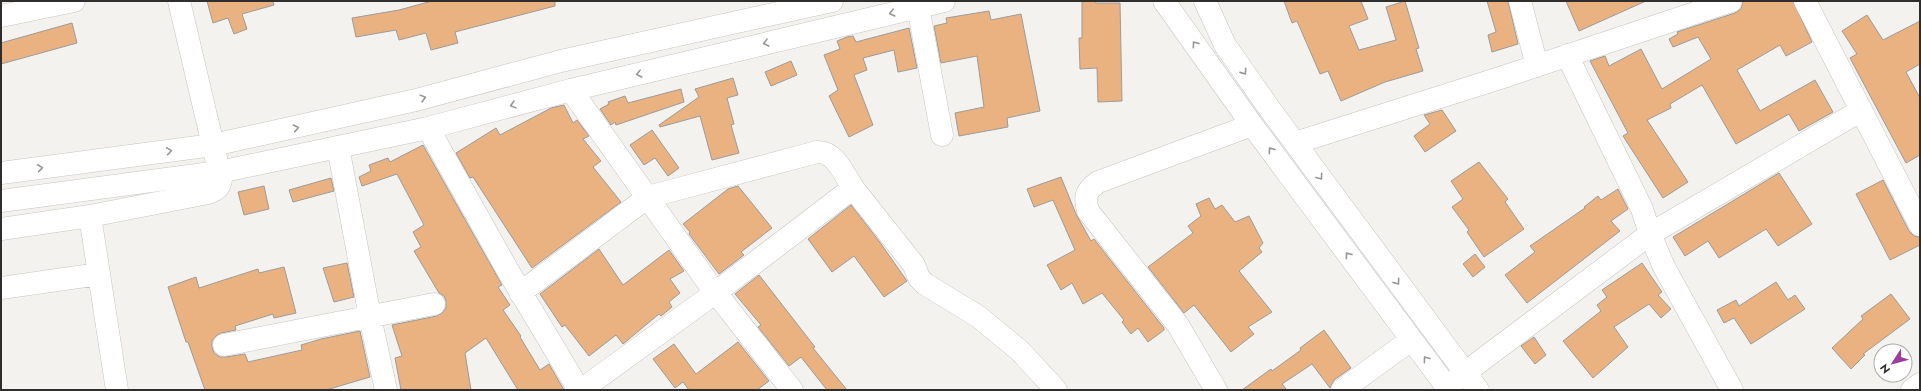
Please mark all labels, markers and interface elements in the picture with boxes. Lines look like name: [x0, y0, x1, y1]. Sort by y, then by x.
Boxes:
one-way arrow: [889, 8, 895, 16]
one-way arrow: [763, 39, 769, 47]
one-way arrow: [1193, 42, 1200, 49]
one-way arrow: [1239, 68, 1247, 75]
one-way arrow: [636, 69, 643, 77]
one-way arrow: [420, 95, 426, 103]
one-way arrow: [510, 101, 517, 109]
one-way arrow: [293, 124, 299, 132]
one-way arrow: [165, 147, 172, 156]
one-way arrow: [1268, 147, 1276, 154]
one-way arrow: [37, 164, 43, 173]
one-way arrow: [1315, 173, 1323, 180]
one-way arrow: [1346, 252, 1353, 259]
one-way arrow: [1392, 278, 1400, 285]
north arrow: [1873, 343, 1913, 383]
one-way arrow: [1423, 356, 1430, 363]
text: N: [1876, 361, 1894, 377]

